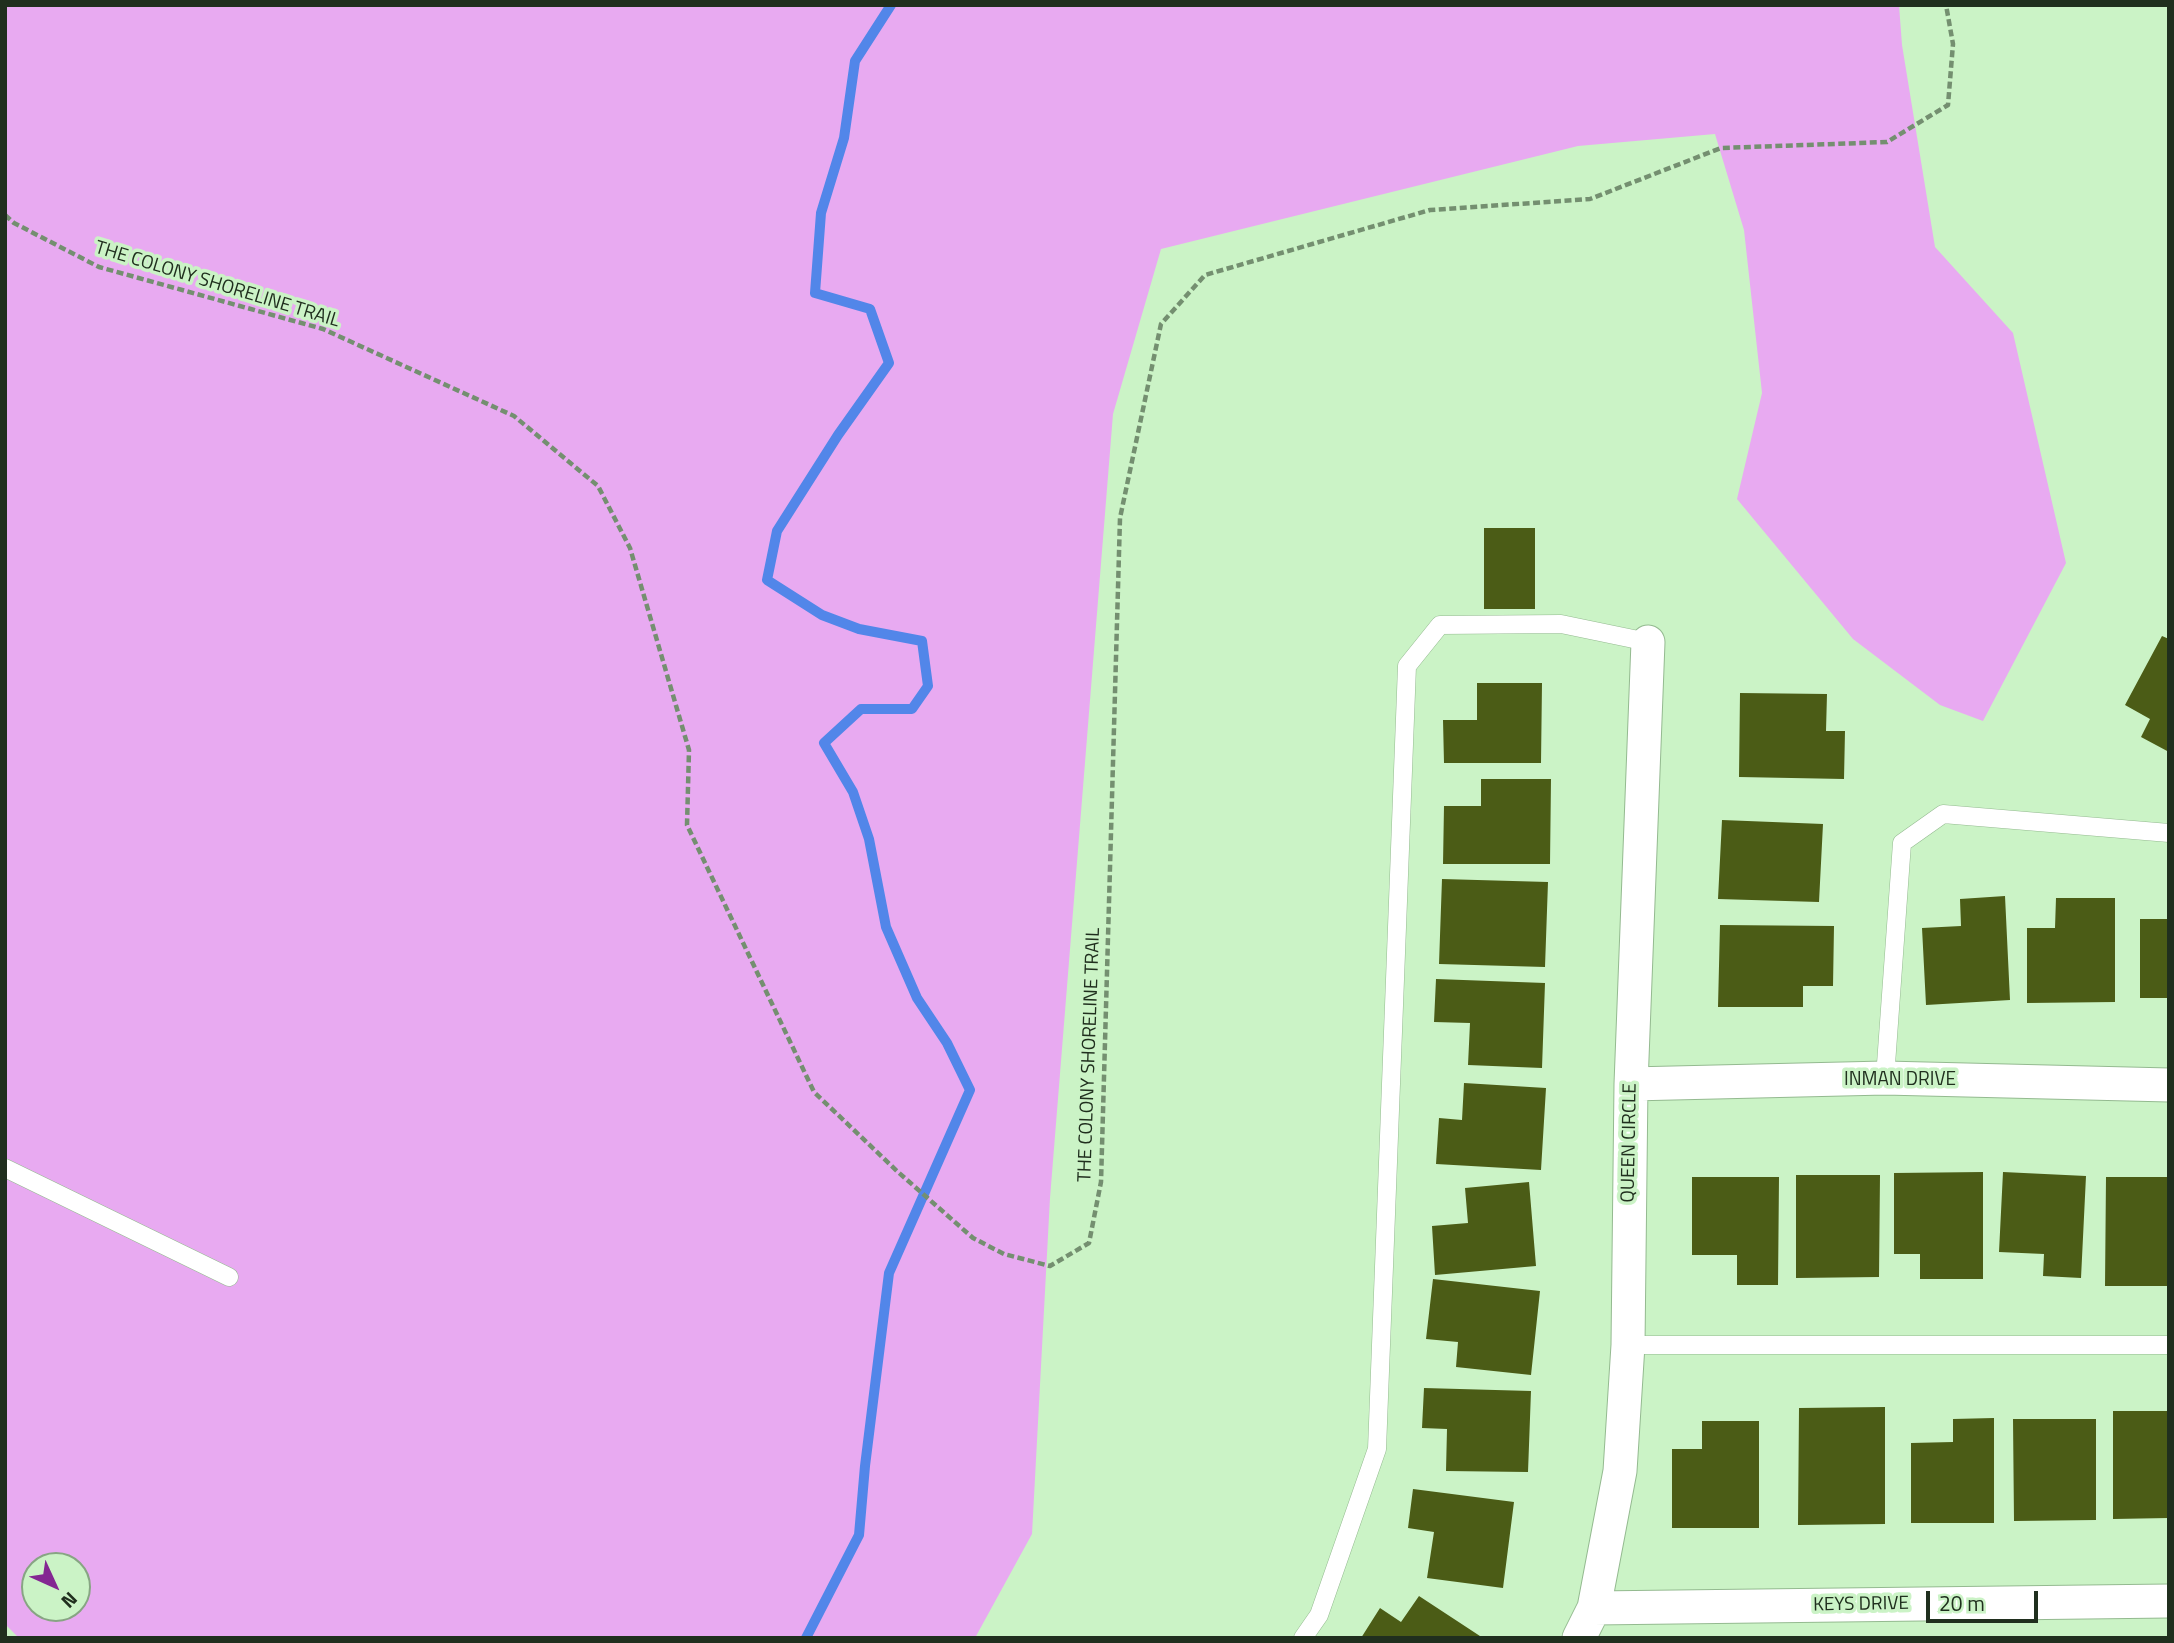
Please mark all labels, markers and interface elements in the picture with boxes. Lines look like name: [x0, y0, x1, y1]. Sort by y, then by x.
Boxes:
street label: THE COLONY SHORELINE TRAIL: [92, 237, 342, 333]
street label: THE COLONY SHORELINE TRAIL: [1074, 927, 1106, 1183]
street label: INMAN DRIVE: [1844, 1069, 1956, 1091]
street label: QUEEN CIRCLE: [1618, 1083, 1642, 1203]
north arrow: [21, 1552, 91, 1622]
scale bar: [1929, 1576, 2041, 1620]
text: N: [55, 1586, 85, 1616]
text: 20 m: [1939, 1587, 1985, 1619]
street label: KEYS DRIVE: [1813, 1593, 1909, 1617]

